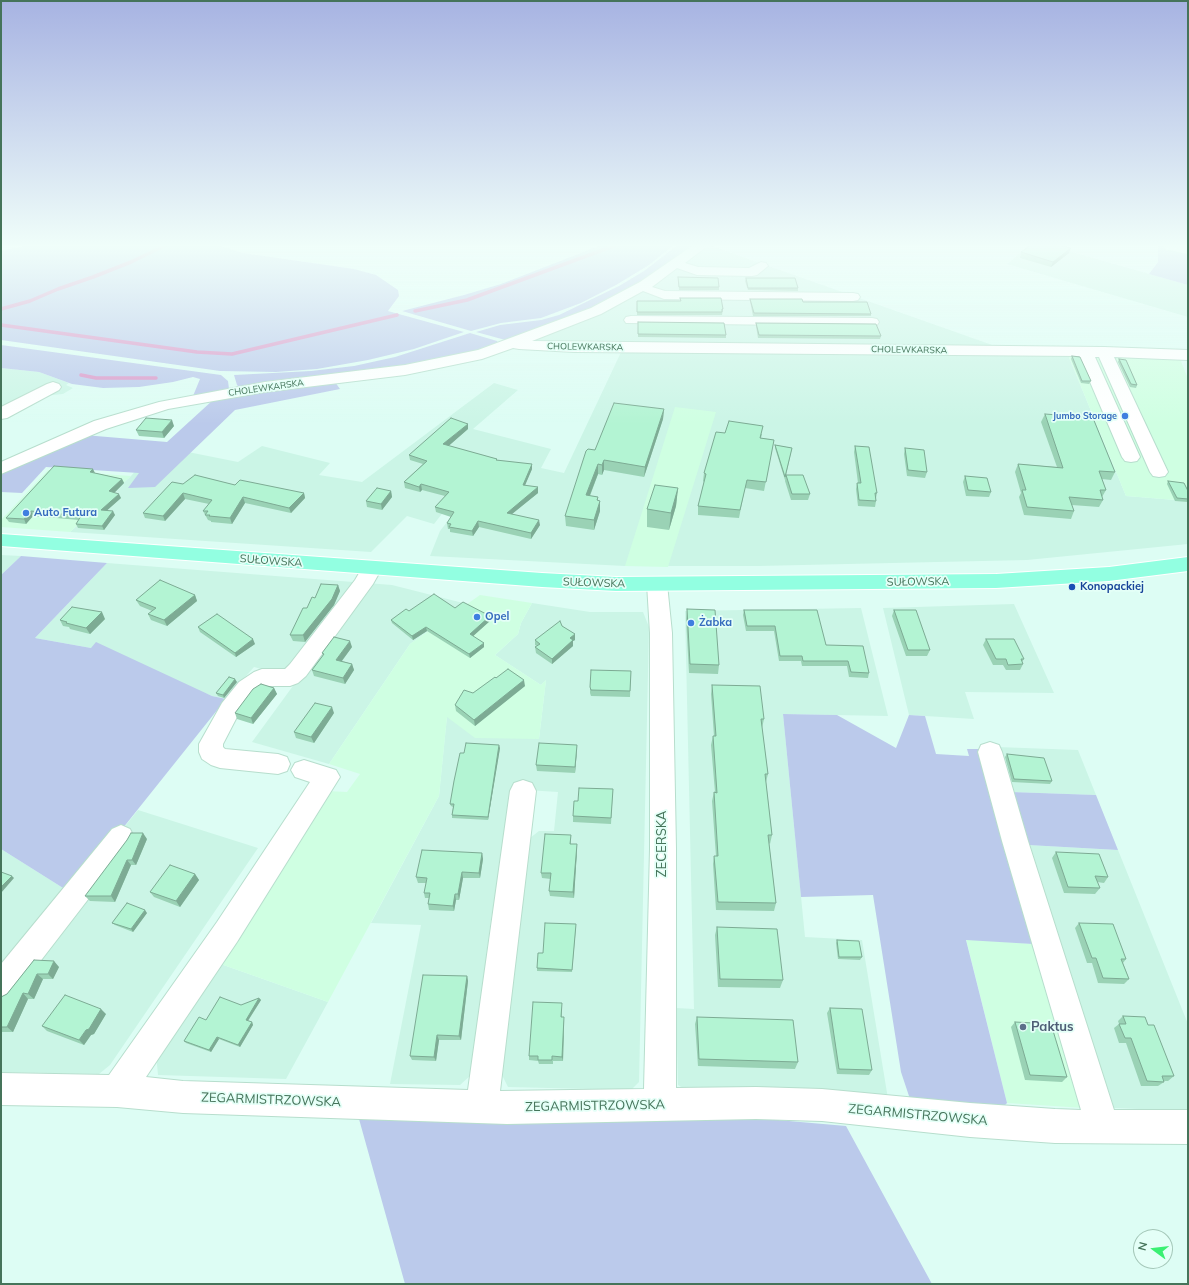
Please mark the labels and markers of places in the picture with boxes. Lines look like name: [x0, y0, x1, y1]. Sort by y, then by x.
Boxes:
place label: Jumbo Storage: [1053, 411, 1117, 421]
marker: Jumbo Storage: [1120, 411, 1130, 421]
place label: Auto Futura: [34, 506, 97, 520]
marker: Auto Futura: [21, 508, 31, 518]
place label: Konopackiej: [1080, 580, 1144, 594]
marker: Konopackiej: [1067, 582, 1077, 592]
place label: Opel: [485, 610, 509, 624]
marker: Opel: [472, 612, 482, 622]
place label: Żabka: [699, 616, 732, 630]
marker: Żabka: [686, 618, 696, 628]
place label: Paktus: [1031, 1019, 1074, 1035]
marker: Paktus: [1018, 1022, 1028, 1032]

